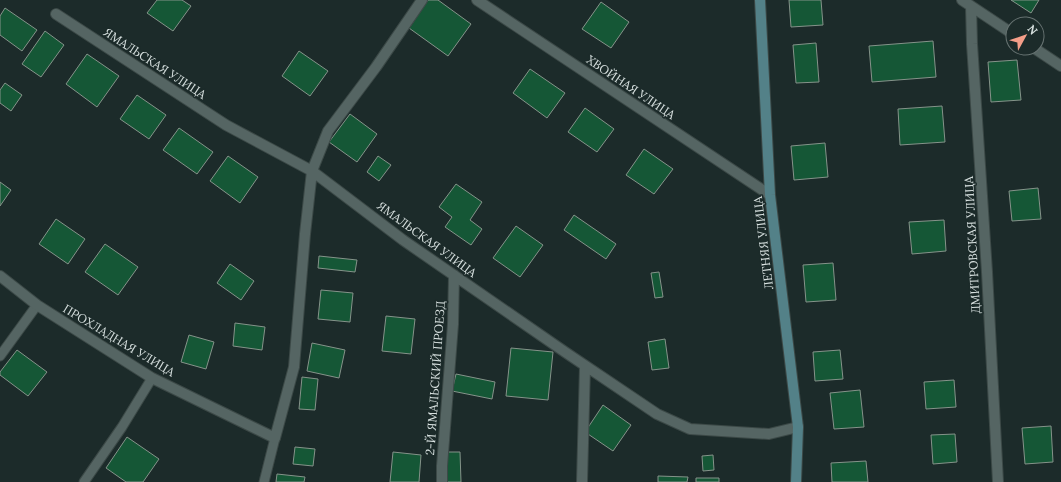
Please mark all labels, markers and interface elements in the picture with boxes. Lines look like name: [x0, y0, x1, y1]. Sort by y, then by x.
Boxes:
north arrow: [1005, 16, 1045, 56]
text: N: [1025, 22, 1041, 38]
street label: ЯМАЛЬСКАЯ УЛИЦА: [101, 24, 210, 102]
street label: ХВОЙНАЯ УЛИЦА: [584, 52, 679, 123]
street label: ДМИТРОВСКАЯ УЛИЦА: [961, 175, 983, 314]
street label: ЛЕТНЯЯ УЛИЦА: [750, 195, 776, 291]
street label: ЯМАЛЬСКАЯ УЛИЦА: [374, 198, 480, 280]
street label: 2-Й ЯМАЛЬСКИЙ ПРОЕЗД: [422, 300, 448, 456]
street label: ПРОХЛАДНАЯ УЛИЦА: [60, 301, 178, 380]

